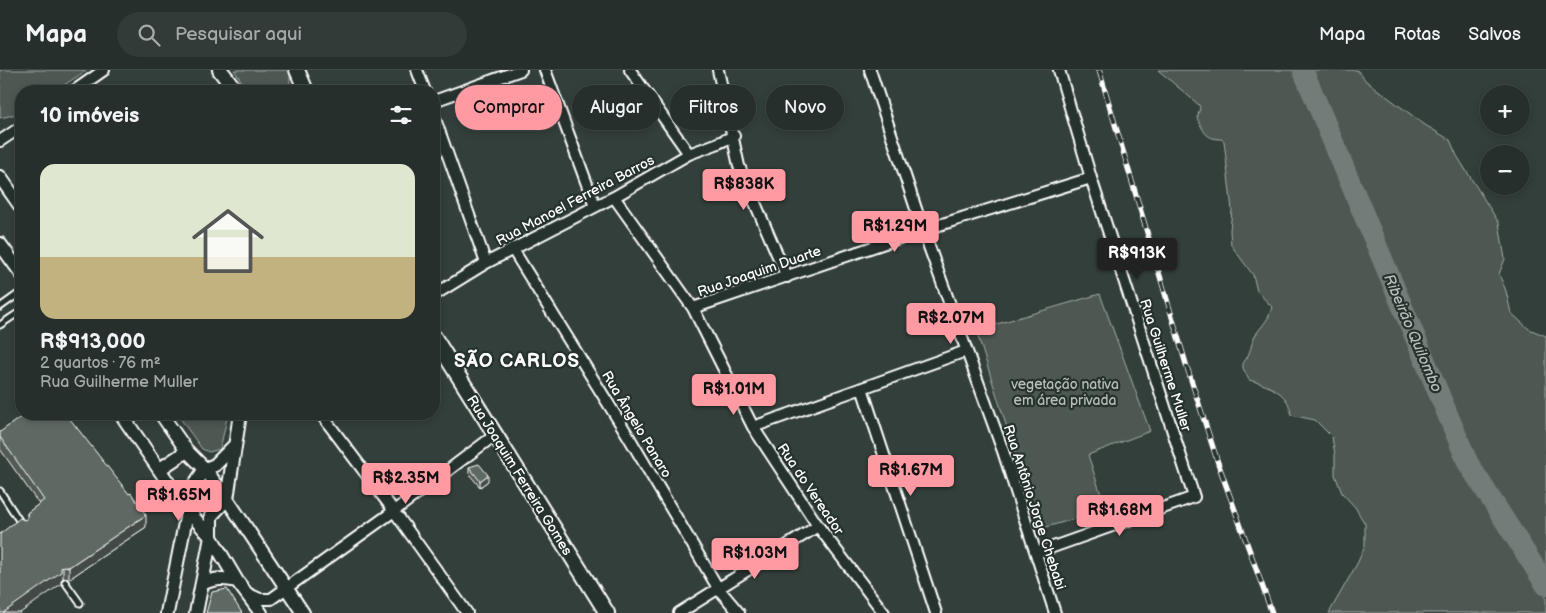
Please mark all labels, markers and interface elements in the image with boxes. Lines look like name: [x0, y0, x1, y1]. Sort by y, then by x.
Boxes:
search box: [117, 12, 467, 57]
text: Mapa: [25, 20, 87, 49]
icon: search: [135, 21, 163, 49]
text: Pesquisar aqui: [175, 23, 302, 46]
text: Mapa: [1319, 24, 1365, 45]
text: Rotas: [1393, 24, 1440, 45]
text: Salvos: [1468, 24, 1521, 45]
chip: Comprar: [455, 85, 562, 130]
chip: Alugar: [572, 85, 660, 130]
chip: Filtros: [670, 85, 756, 130]
chip: Novo: [766, 85, 844, 130]
map controls: [1480, 85, 1530, 195]
button: +: [1480, 85, 1530, 135]
icon: filters: [387, 101, 415, 129]
text: 10 imóveis: [40, 103, 139, 128]
button: −: [1480, 145, 1530, 195]
street label: Rua Manoel Ferreira Barros: [493, 151, 657, 249]
pin: R$838K: [703, 168, 785, 211]
text: R$838K: [714, 175, 774, 194]
icon: home: [183, 196, 273, 286]
pin: R$1.29M: [849, 210, 941, 253]
text: R$1.29M: [863, 217, 927, 236]
pin: R$913K: [1096, 238, 1178, 280]
street label: Rua Joaquim Duarte: [695, 242, 823, 301]
text: R$913K: [1108, 244, 1166, 263]
water label: Ribeirão Quilombo: [1379, 271, 1446, 395]
street label: Rua Guilherme Muller: [1136, 297, 1195, 434]
pin: R$2.07M: [905, 302, 997, 345]
text: R$2.07M: [917, 309, 985, 328]
text: R$913,000: [40, 329, 146, 354]
district label: SÃO CARLOS: [454, 349, 580, 373]
text: 2 quartos · 76 m²: [40, 354, 161, 373]
street label: Rua Ângelo Panaro: [598, 367, 676, 481]
text: Rua Guilherme Muller: [40, 373, 198, 392]
pin: R$1.01M: [688, 374, 780, 416]
park label: vegetação nativa em área privada: [1010, 376, 1119, 409]
text: R$1.01M: [703, 380, 765, 399]
street label: Rua Joaquim Ferreira Gomes: [463, 392, 576, 559]
street label: Rua Antônio Jorge Chebabi: [1000, 422, 1069, 592]
street label: Rua do Vereador: [774, 440, 848, 539]
pin: R$1.67M: [865, 454, 957, 497]
text: R$1.67M: [879, 461, 943, 480]
pin: R$2.35M: [360, 462, 452, 505]
text: R$2.35M: [373, 469, 439, 488]
pin: R$1.65M: [133, 480, 225, 522]
text: R$1.65M: [147, 486, 211, 505]
pin: R$1.68M: [1074, 494, 1166, 537]
text: R$1.68M: [1088, 501, 1152, 520]
pin: R$1.03M: [709, 538, 801, 580]
text: R$1.03M: [723, 544, 787, 563]

